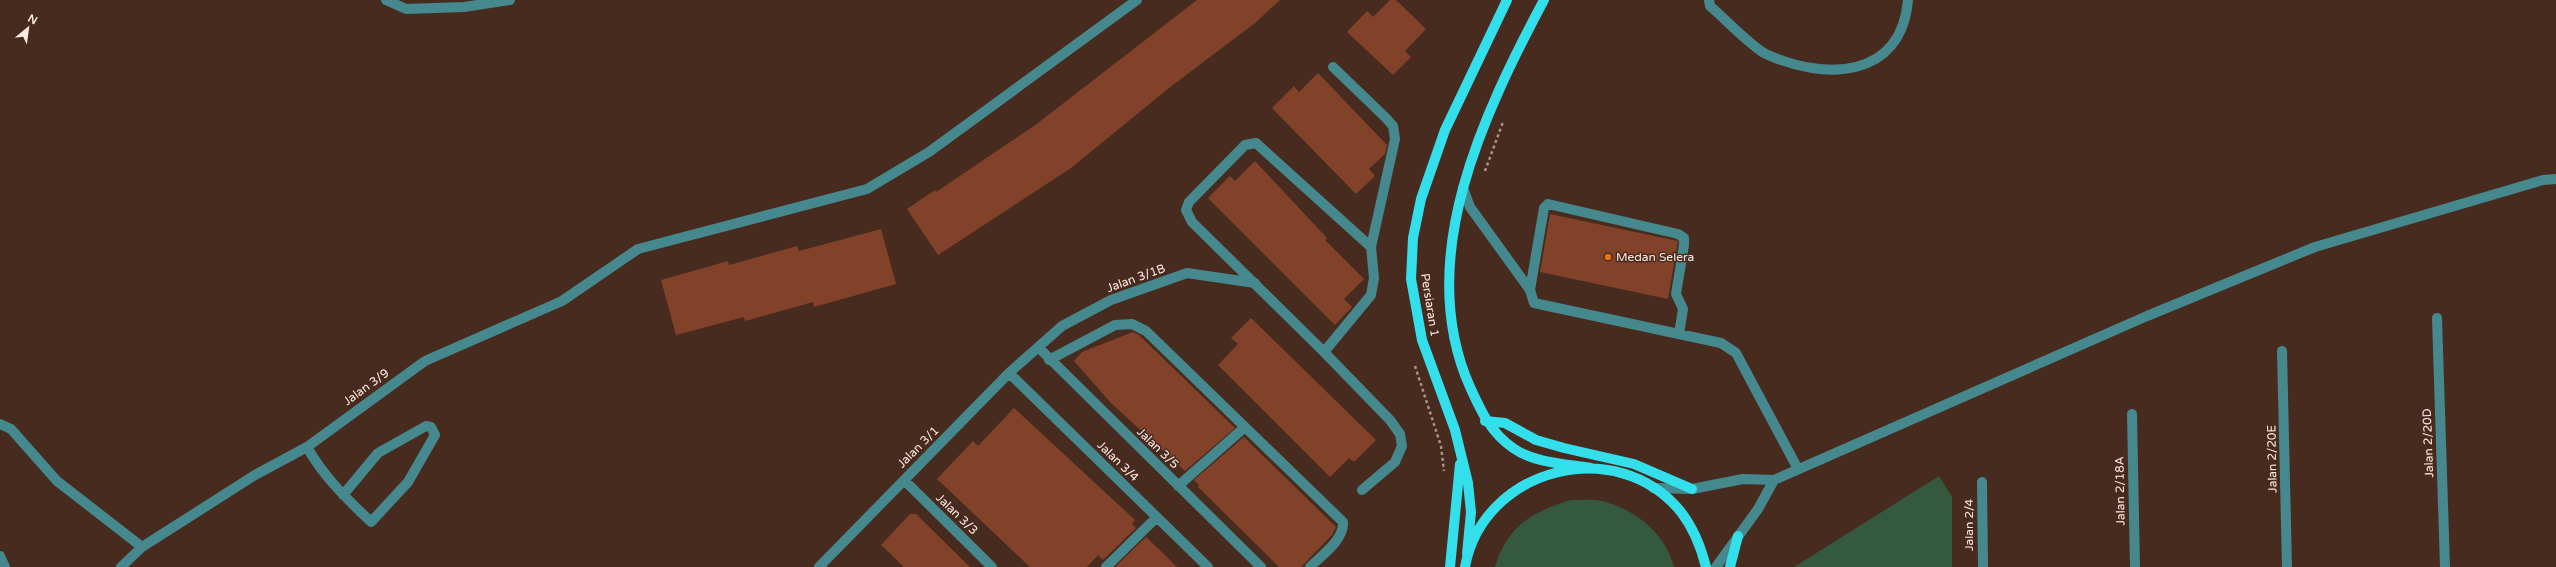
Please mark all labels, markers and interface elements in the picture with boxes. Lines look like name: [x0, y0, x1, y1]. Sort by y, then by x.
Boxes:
north arrow: [8, 8, 48, 48]
text: N: [26, 12, 40, 28]
place label: Medan Selera: [1616, 250, 1694, 264]
marker: Medan Selera: [1603, 252, 1613, 262]
street label: Jalan 3/1B: [1105, 261, 1167, 295]
street label: Persiaran 1: [1418, 272, 1442, 338]
street label: Jalan 3/9: [340, 366, 392, 408]
street label: Jalan 2/20D: [2420, 408, 2436, 478]
street label: Jalan 3/1: [894, 423, 942, 471]
street label: Jalan 3/5: [1134, 425, 1182, 471]
street label: Jalan 2/20E: [2264, 425, 2280, 493]
street label: Jalan 3/4: [1094, 438, 1142, 484]
street label: Jalan 2/18A: [2112, 456, 2128, 526]
street label: Jalan 3/3: [933, 491, 981, 537]
street label: Jalan 2/4: [1962, 498, 1976, 551]

